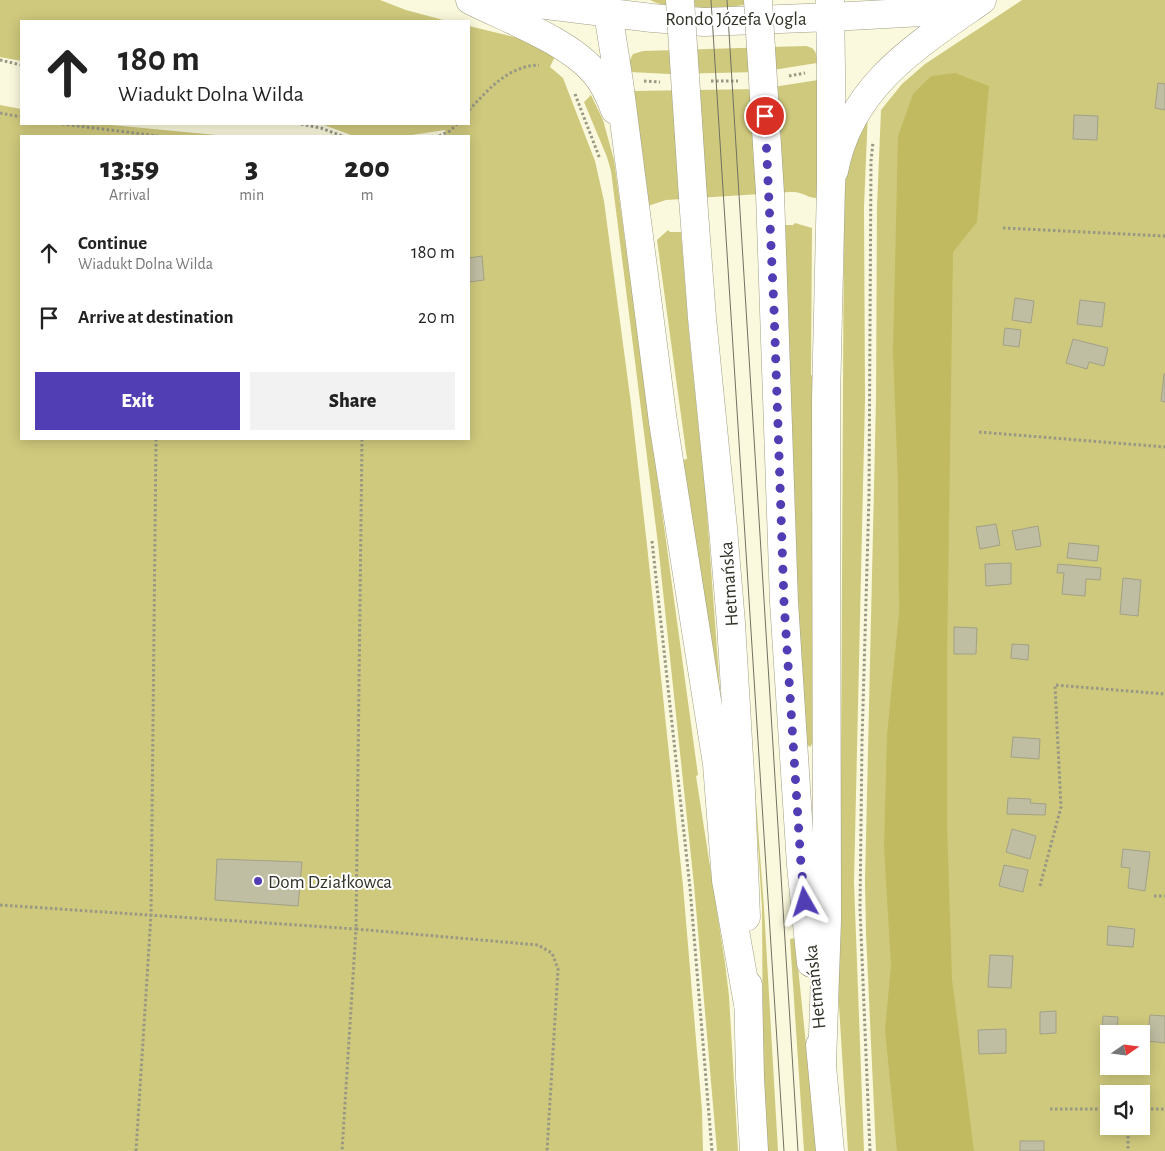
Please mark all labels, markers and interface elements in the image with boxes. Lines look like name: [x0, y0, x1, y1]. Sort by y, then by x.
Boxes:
street label: Rondo Józefa Vogla: [665, 10, 807, 29]
icon: ahead: [35, 40, 100, 105]
text: 180 m: [118, 42, 200, 77]
text: Wiadukt Dolna Wilda: [118, 83, 304, 105]
pin: [744, 95, 786, 137]
icon: arrive: [751, 102, 779, 130]
text: 13:59: [100, 153, 159, 183]
text: 3: [245, 153, 258, 183]
text: 200: [344, 153, 390, 183]
text: Arrival: [109, 187, 150, 203]
text: min: [239, 187, 264, 203]
text: m: [361, 187, 373, 203]
text: Continue: [78, 234, 147, 253]
icon: ahead: [35, 239, 63, 267]
text: 180 m: [411, 243, 455, 262]
text: Wiadukt Dolna Wilda: [78, 256, 213, 272]
icon: arrive: [35, 304, 63, 332]
text: Arrive at destination: [78, 308, 234, 327]
text: 20 m: [418, 308, 455, 327]
button: Exit: [35, 372, 240, 430]
button: Share: [250, 372, 455, 430]
street label: Hetmańska: [717, 541, 742, 627]
place label: Dom Działkowca: [268, 873, 392, 892]
marker: Dom Działkowca: [252, 875, 264, 887]
position arrow: [778, 875, 830, 927]
street label: Hetmańska: [802, 943, 829, 1030]
north arrow: [1100, 1025, 1150, 1075]
map controls: [1100, 1025, 1150, 1135]
button: sound: [1100, 1085, 1150, 1135]

